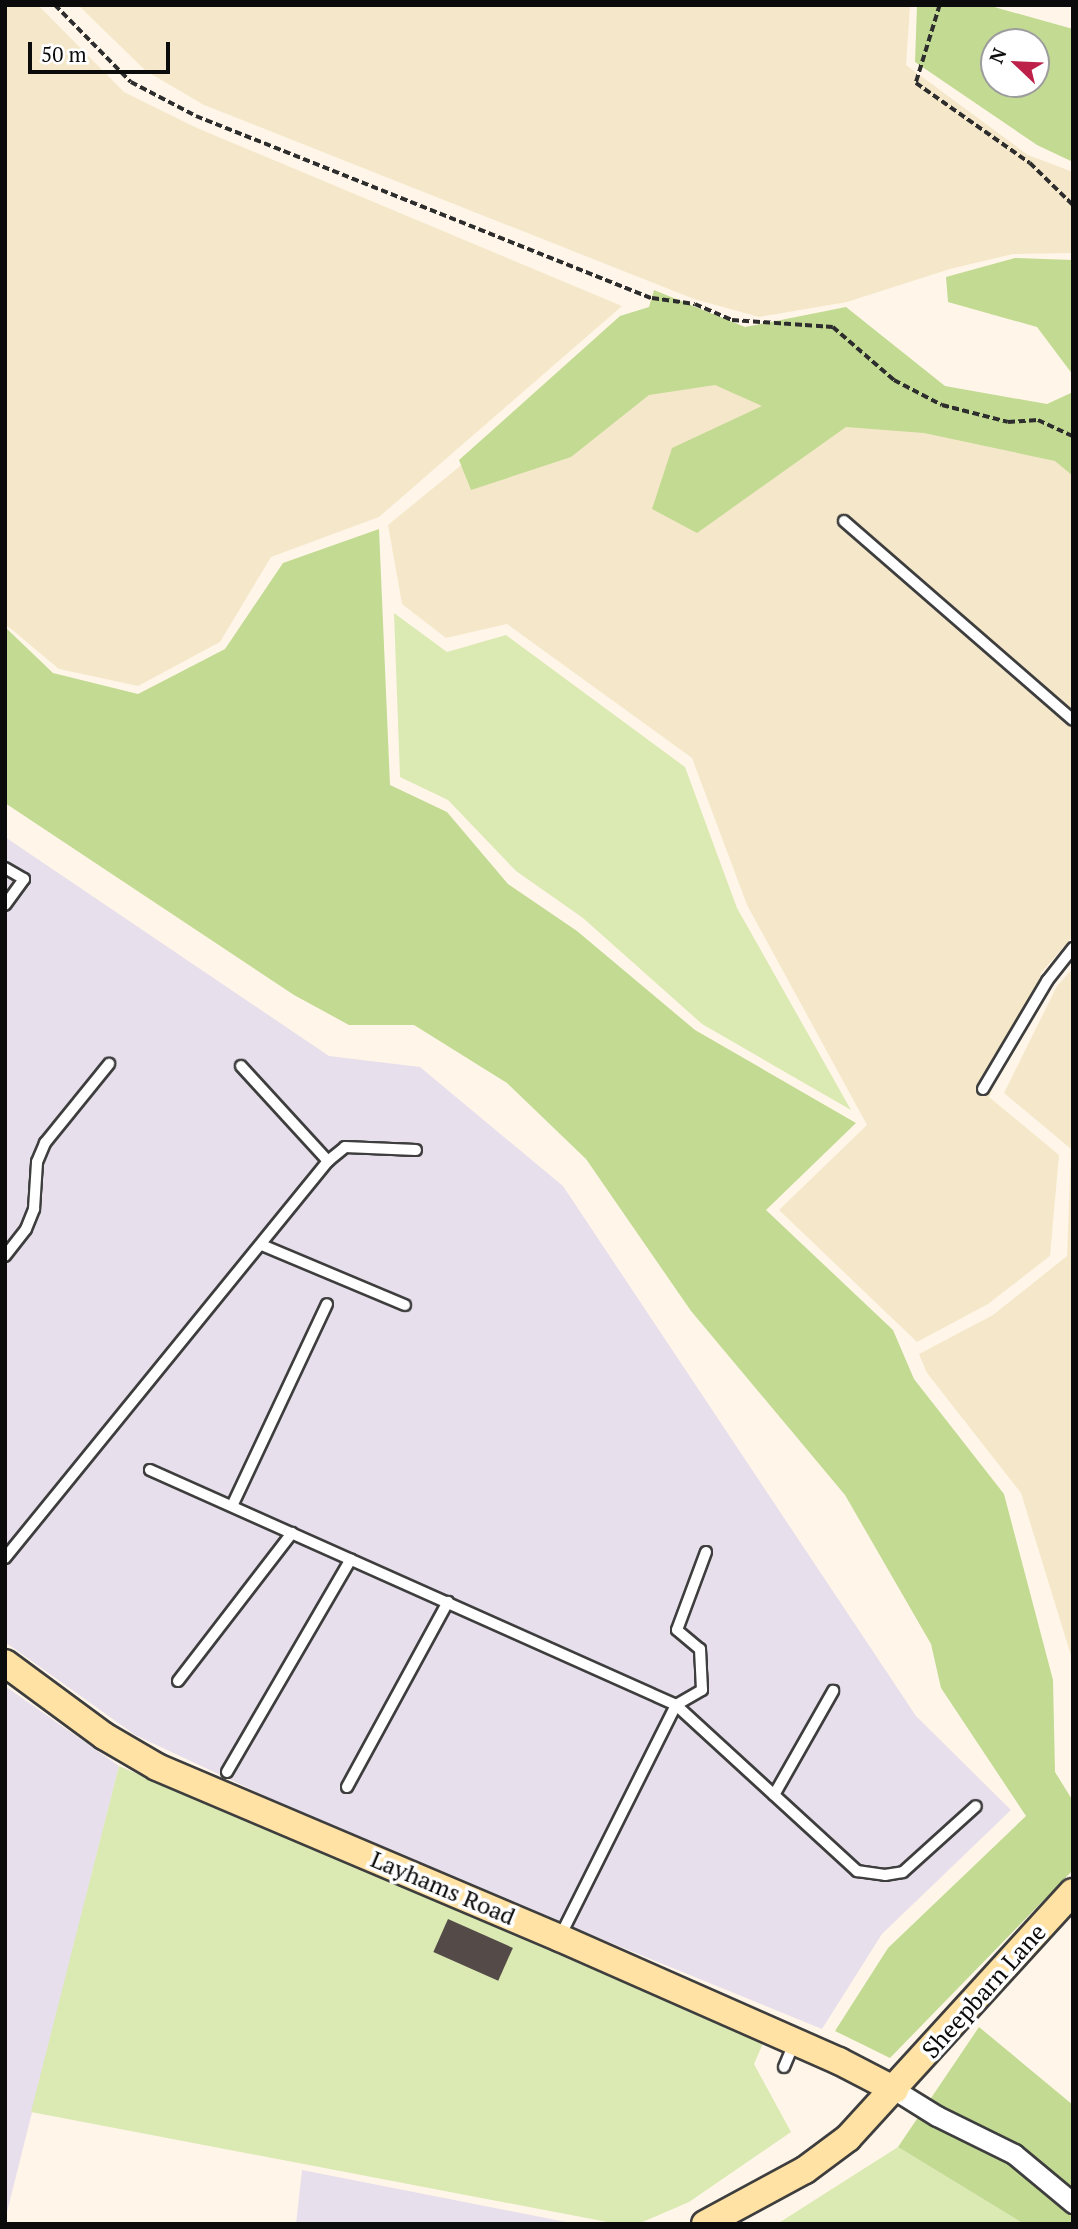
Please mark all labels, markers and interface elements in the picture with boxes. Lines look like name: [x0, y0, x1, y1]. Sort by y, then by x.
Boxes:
scale bar: [32, 28, 173, 72]
north arrow: [980, 28, 1050, 98]
text: 50 m: [41, 40, 87, 68]
text: N: [983, 44, 1011, 67]
street label: Layhams Road: [366, 1845, 520, 1931]
street label: Sheepbarn Lane: [916, 1918, 1052, 2064]

